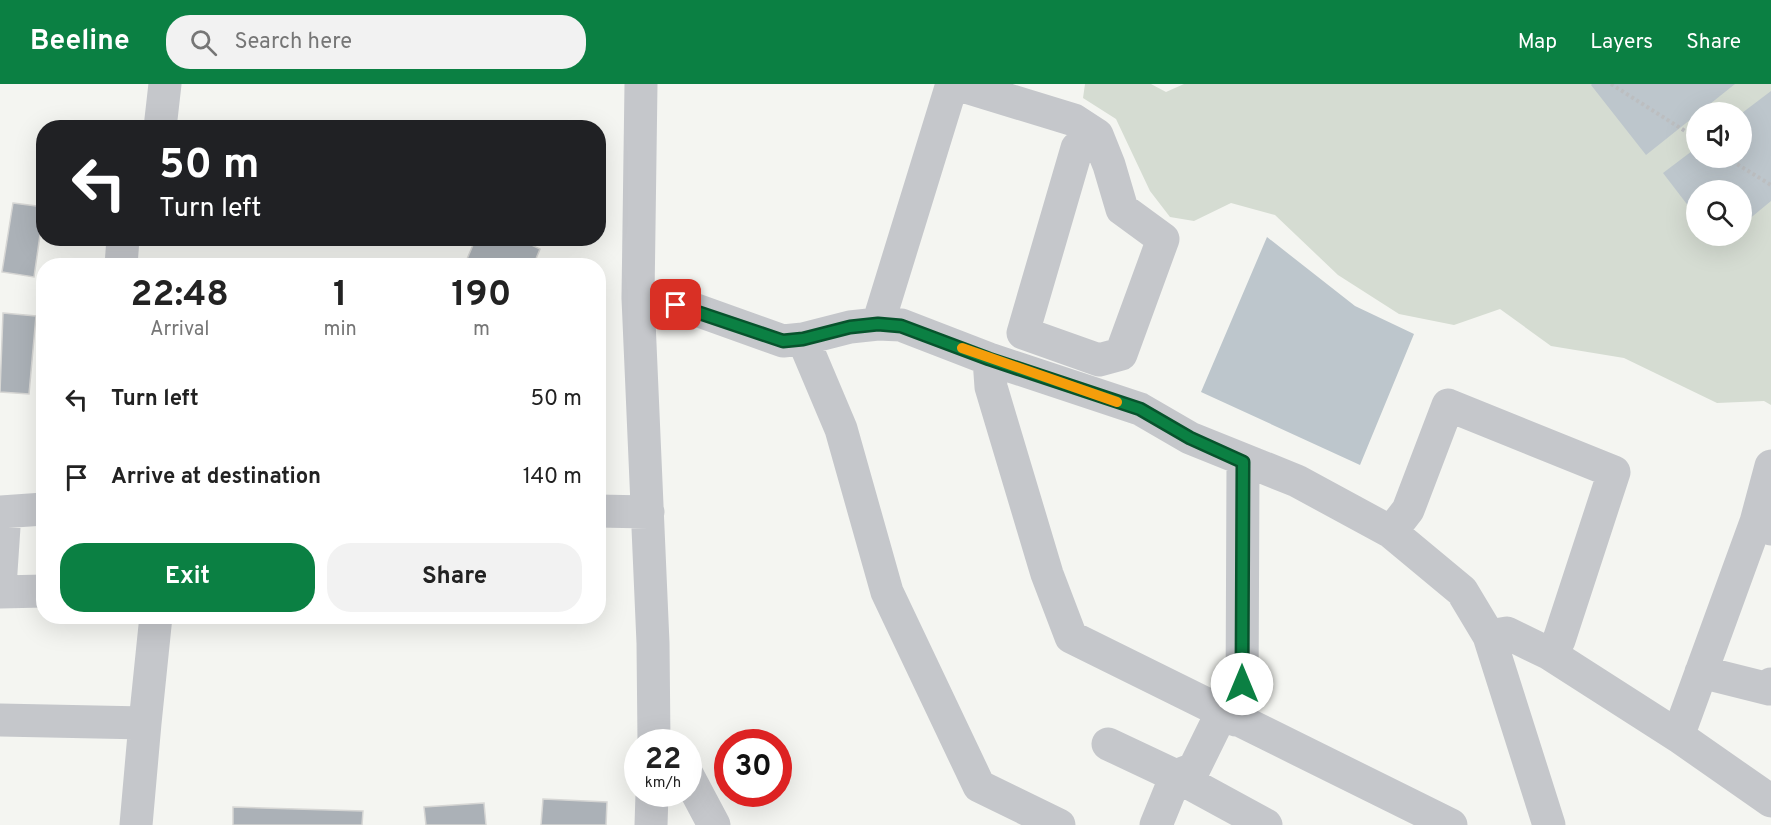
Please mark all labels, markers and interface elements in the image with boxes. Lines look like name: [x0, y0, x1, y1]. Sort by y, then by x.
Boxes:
search box: [166, 15, 586, 69]
text: Beeline: [30, 24, 130, 60]
icon: search: [187, 26, 220, 59]
text: Search here: [235, 29, 352, 56]
text: Map: [1518, 29, 1557, 56]
text: Layers: [1590, 29, 1653, 56]
text: Share: [1686, 29, 1741, 56]
map controls: [1686, 102, 1752, 246]
button: sound: [1686, 102, 1752, 168]
text: 50 m: [159, 140, 260, 193]
icon: left: [60, 144, 138, 222]
button: search: [1686, 180, 1752, 246]
text: Turn left: [159, 192, 261, 226]
text: 22:48: [130, 273, 229, 319]
text: 1: [333, 273, 347, 319]
text: 190: [451, 273, 512, 319]
pin: [650, 279, 701, 330]
icon: arrive: [659, 288, 692, 321]
text: Arrival: [150, 317, 210, 343]
text: min: [323, 317, 357, 343]
text: m: [473, 317, 490, 343]
icon: left: [60, 383, 93, 416]
text: Turn left: [111, 386, 199, 413]
text: 50 m: [530, 386, 582, 413]
icon: arrive: [60, 461, 93, 494]
text: Arrive at destination: [111, 464, 321, 491]
text: 140 m: [523, 464, 582, 491]
button: Exit: [60, 543, 315, 612]
button: Share: [327, 543, 582, 612]
position arrow: [1210, 652, 1274, 716]
speed limit sign: 30: [714, 729, 792, 807]
text: 22: [645, 742, 681, 779]
text: km/h: [645, 774, 681, 793]

